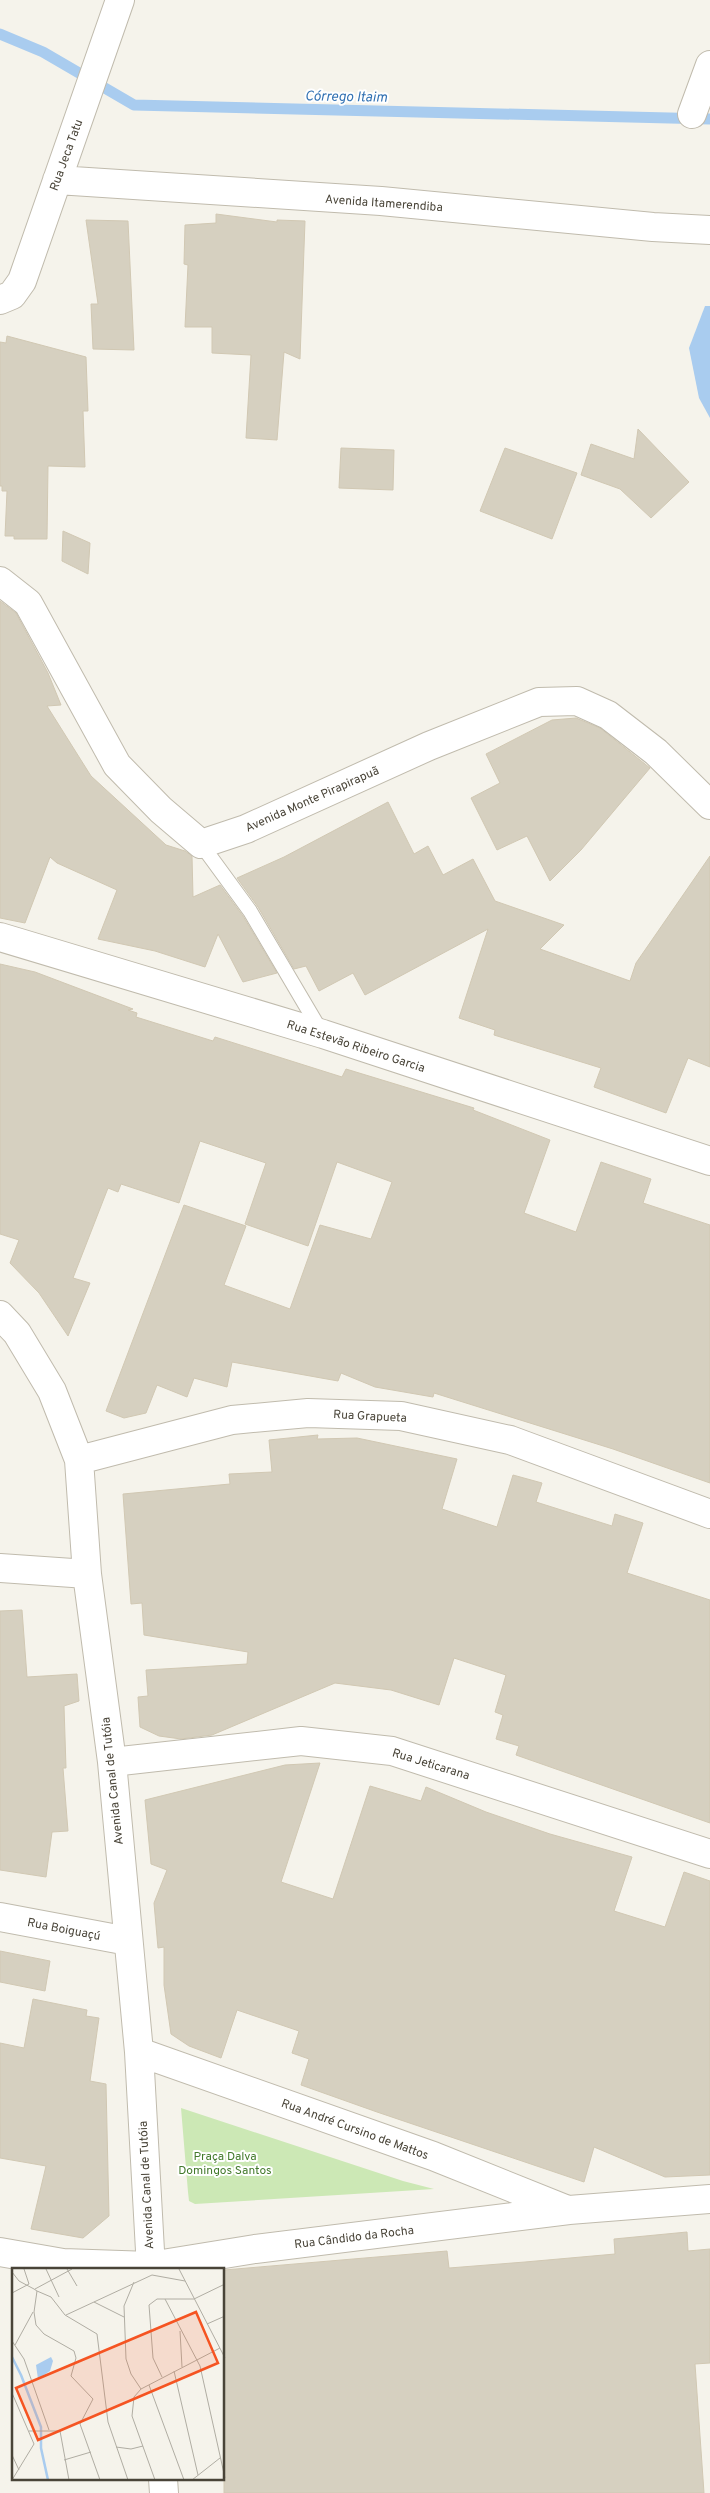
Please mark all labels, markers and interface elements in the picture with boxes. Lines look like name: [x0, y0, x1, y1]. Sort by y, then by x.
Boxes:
water label: Córrego Itaim: [305, 88, 388, 107]
street label: Rua Jeca Tatu: [47, 117, 87, 193]
street label: Avenida Itamerendiba: [325, 192, 443, 216]
street label: Avenida Monte Pirapirapuã: [243, 763, 382, 837]
street label: Rua Estevão Ribeiro Garcia: [285, 1017, 427, 1077]
street label: Rua Grapueta: [333, 1407, 407, 1427]
street label: Avenida Canal de Tutóia: [98, 1716, 128, 1846]
street label: Rua Jeticarana: [390, 1746, 471, 1784]
street label: Rua Boiguaçú: [26, 1915, 102, 1945]
street label: Rua André Cursino de Mattos: [279, 2096, 430, 2164]
street label: Avenida Canal de Tutóia: [136, 2120, 158, 2250]
park label: Praça Dalva Domingos Santos: [178, 2149, 272, 2179]
street label: Rua Cândido da Rocha: [293, 2223, 415, 2253]
inset map: [12, 2268, 225, 2480]

